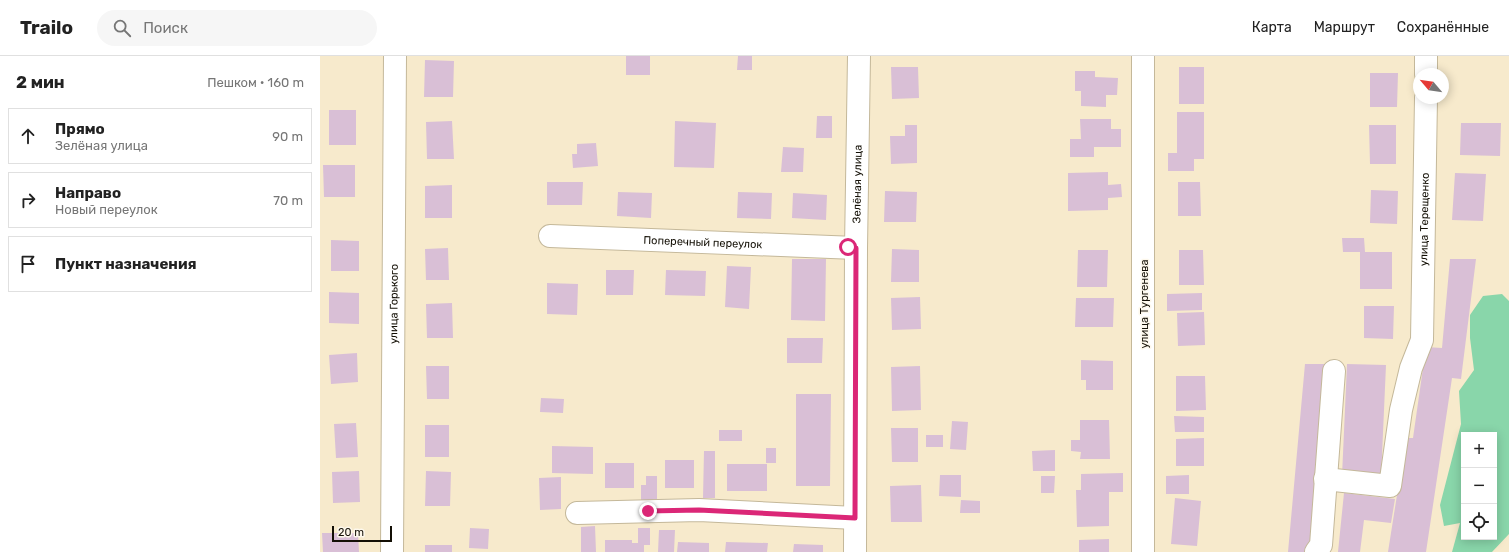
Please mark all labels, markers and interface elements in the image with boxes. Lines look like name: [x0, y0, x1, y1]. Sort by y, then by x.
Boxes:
search box: [97, 10, 377, 46]
text: Trailo: [20, 16, 73, 39]
icon: search: [111, 17, 133, 39]
text: Поиск: [143, 19, 188, 37]
text: Карта: [1252, 19, 1292, 36]
text: Маршрут: [1314, 19, 1375, 36]
text: Сохранённые: [1397, 19, 1489, 36]
north arrow: [1413, 68, 1449, 104]
text: 2 мин: [16, 72, 65, 92]
text: Пешком · 160 m: [207, 75, 304, 90]
text: Прямо: [55, 120, 105, 138]
icon: ahead: [17, 125, 39, 147]
text: 90 m: [272, 129, 303, 144]
text: Зелёная улица: [55, 138, 148, 153]
street label: Зелёная улица: [850, 145, 865, 223]
street label: улица Терещенко: [1417, 173, 1432, 266]
text: Направо: [55, 184, 121, 202]
icon: right: [17, 189, 39, 211]
text: 70 m: [273, 193, 303, 208]
text: Новый переулок: [55, 202, 158, 217]
street label: Поперечный переулок: [643, 234, 763, 251]
route start: [839, 238, 857, 256]
icon: arrive: [17, 253, 39, 275]
text: Пункт назначения: [55, 255, 197, 273]
street label: улица Тургенева: [1138, 259, 1151, 349]
street label: улица Горького: [387, 264, 401, 344]
map controls: [1461, 432, 1497, 540]
button: +: [1461, 432, 1497, 468]
button: −: [1461, 468, 1497, 504]
route end: [639, 502, 657, 520]
button: locate: [1461, 504, 1497, 540]
scale bar: [332, 524, 392, 543]
text: 20 m: [338, 526, 364, 539]

